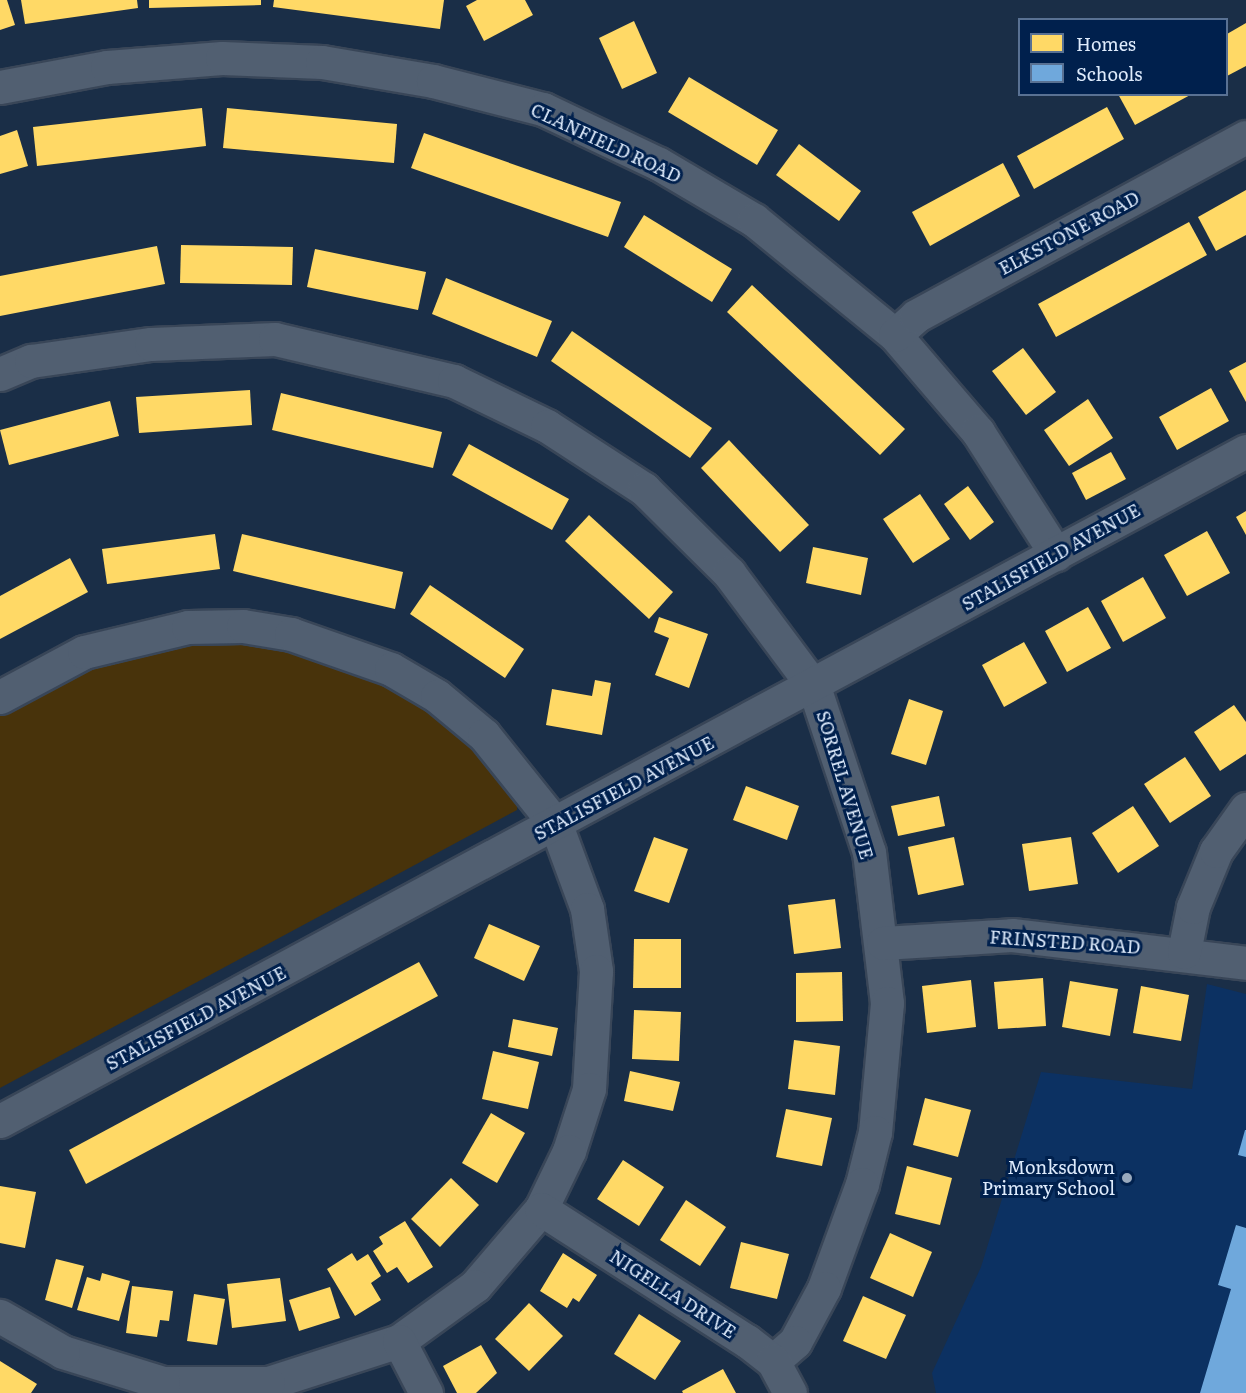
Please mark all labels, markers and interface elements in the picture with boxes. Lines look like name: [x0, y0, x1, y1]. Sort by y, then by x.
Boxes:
legend: [1018, 18, 1228, 96]
text: Homes: [1076, 30, 1136, 57]
text: Schools: [1076, 60, 1142, 87]
street label: CLANFIELD ROAD: [527, 99, 685, 187]
street label: ELKSTONE ROAD: [995, 187, 1143, 279]
street label: STALISFIELD AVENUE: [958, 499, 1144, 615]
street label: SORREL AVENUE: [812, 708, 878, 862]
street label: STALISFIELD AVENUE: [530, 731, 718, 845]
street label: FRINSTED ROAD: [989, 926, 1141, 958]
street label: STALISFIELD AVENUE: [102, 961, 290, 1075]
place label: Monksdown Primary School: [982, 1157, 1115, 1200]
marker: Monksdown Primary School: [1120, 1171, 1134, 1185]
street label: NIGELLA DRIVE: [606, 1245, 740, 1343]

